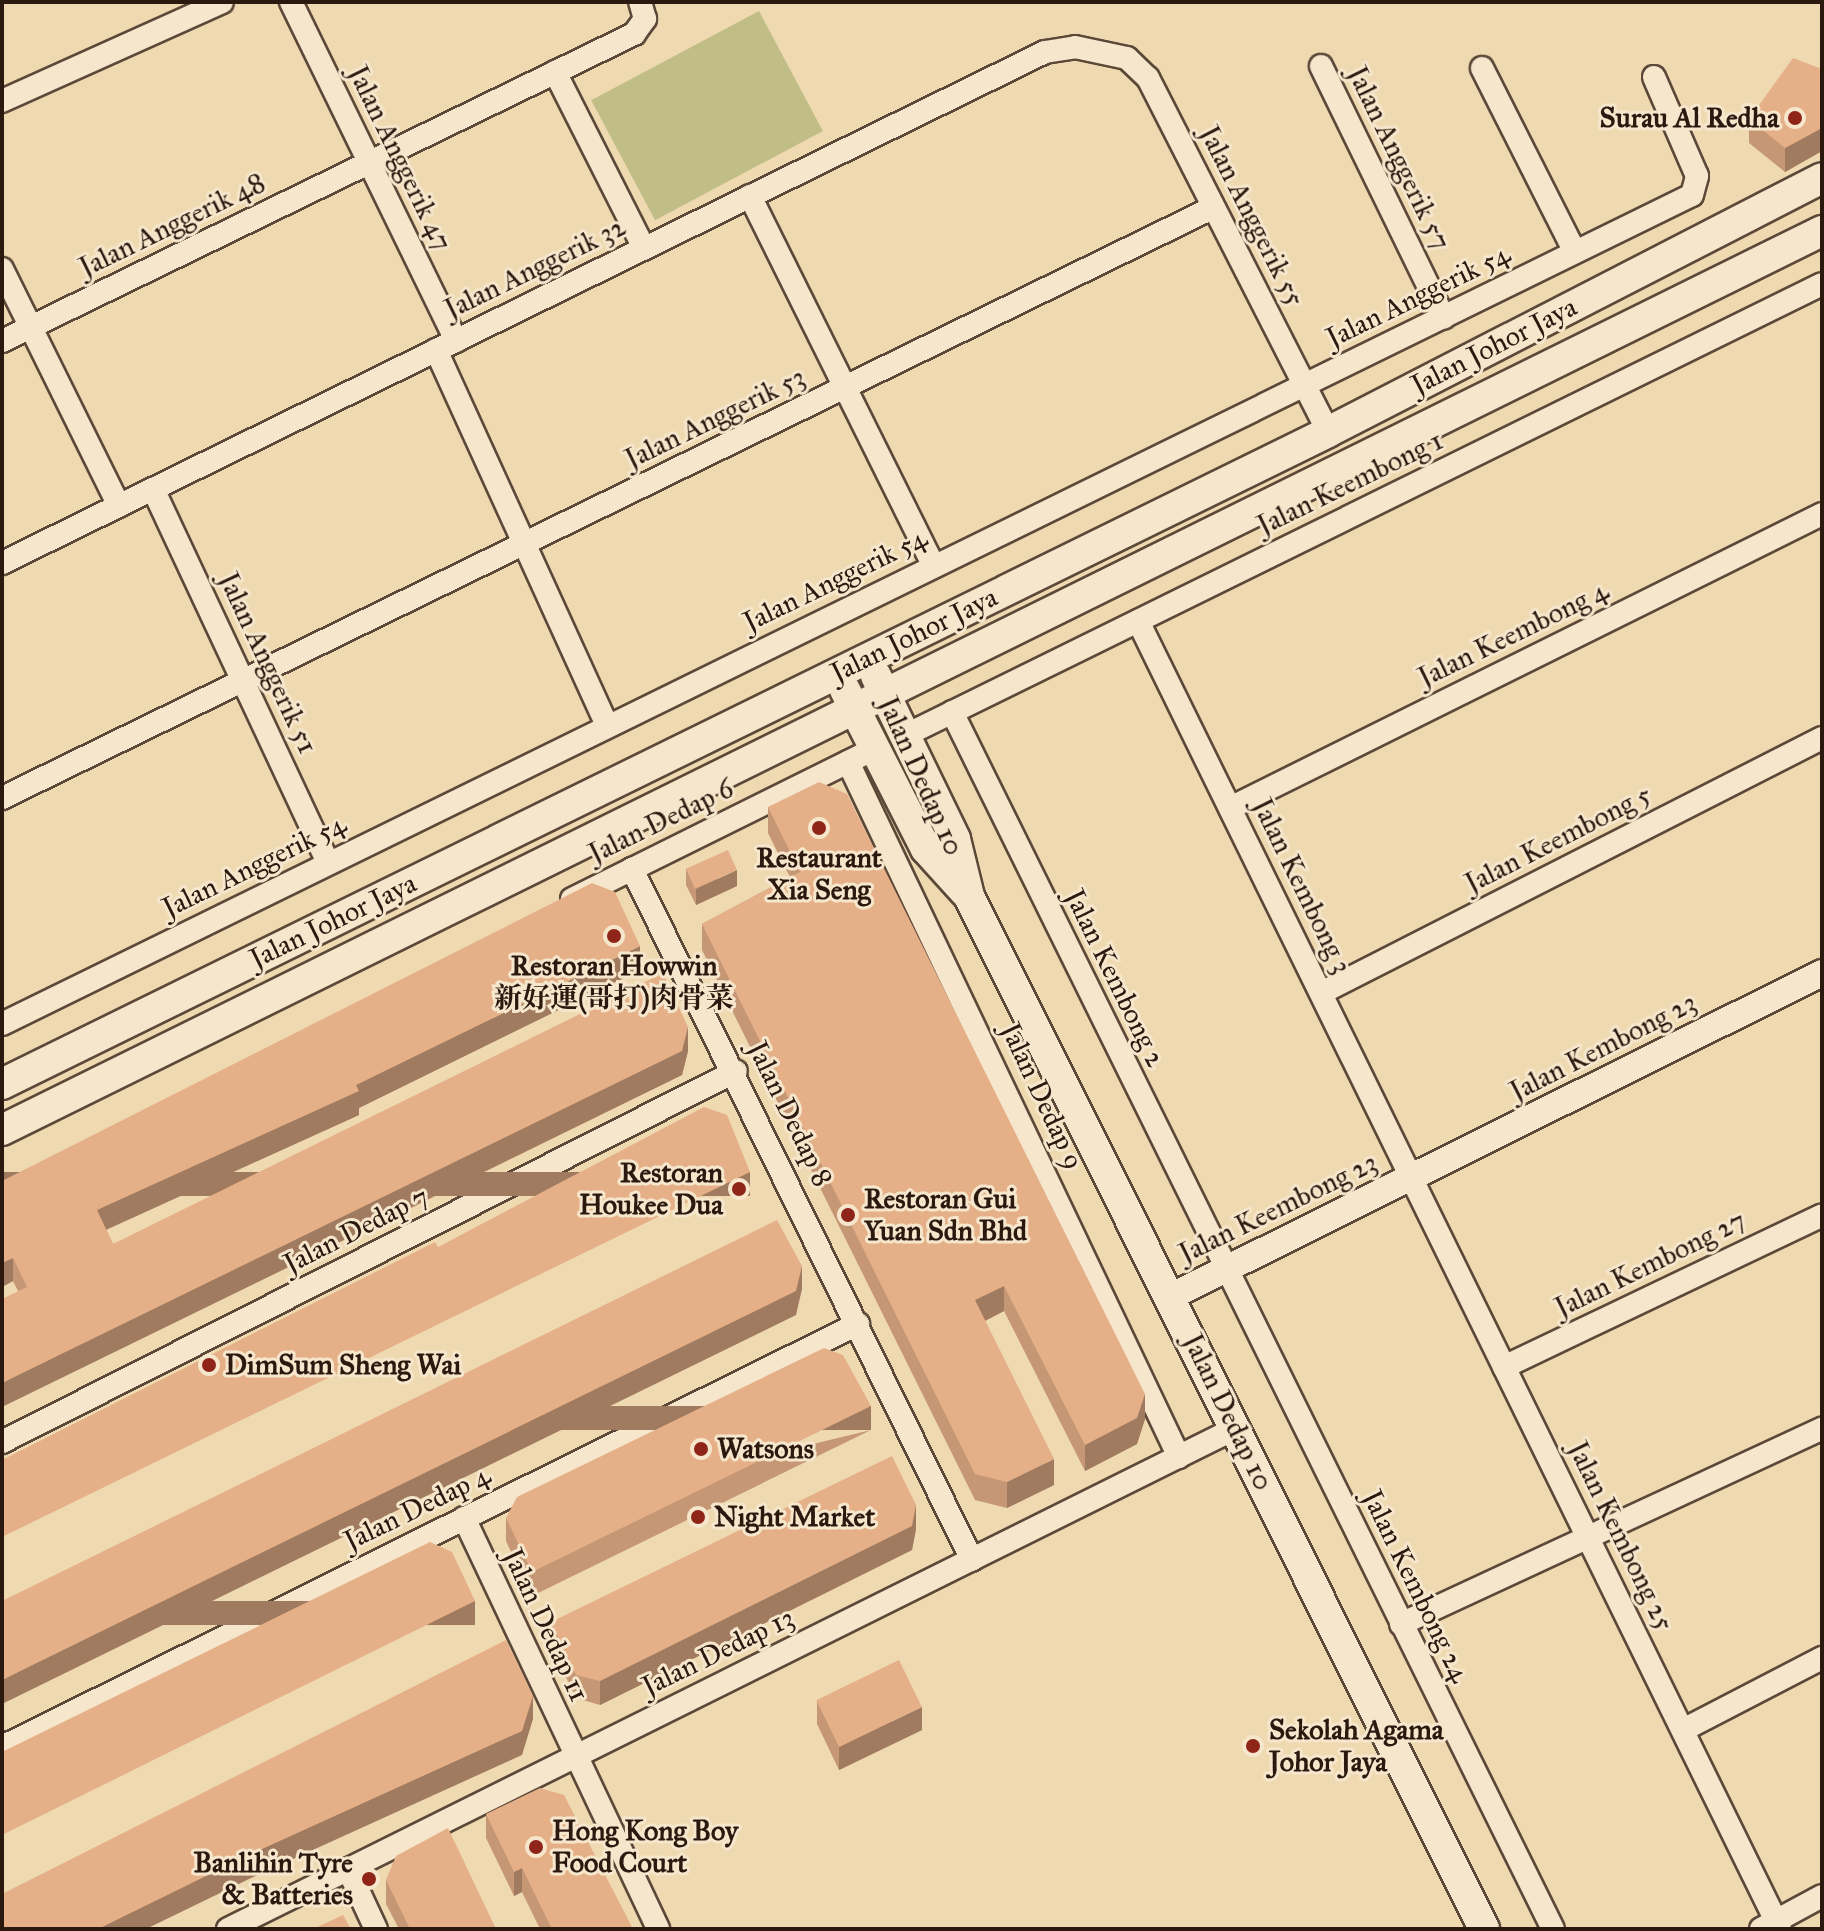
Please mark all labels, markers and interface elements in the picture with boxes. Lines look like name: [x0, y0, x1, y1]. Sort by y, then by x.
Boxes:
street label: Jalan Anggerik 47: [341, 60, 459, 256]
street label: Jalan Anggerik 57: [1340, 61, 1458, 255]
place label: Surau Al Redha: [1600, 101, 1779, 135]
marker: Surau Al Redha: [1786, 109, 1804, 127]
street label: Jalan Anggerik 55: [1192, 120, 1312, 312]
street label: Jalan Anggerik 48: [74, 166, 270, 284]
street label: Jalan Anggerik 32: [439, 210, 631, 326]
street label: Jalan Anggerik 54: [1321, 237, 1515, 355]
street label: Jalan Johor Jaya: [1406, 290, 1582, 402]
street label: Jalan Anggerik 53: [619, 360, 811, 476]
street label: Jalan Keembong 1: [1252, 424, 1448, 542]
street label: Jalan Anggerik 54: [738, 521, 932, 639]
street label: Jalan Anggerik 51: [211, 567, 325, 759]
street label: Jalan Keembong 4: [1413, 574, 1613, 694]
street label: Jalan Johor Jaya: [825, 580, 1003, 690]
street label: Jalan Dedap 10: [871, 692, 971, 860]
street label: Jalan Dedap 6: [583, 771, 739, 871]
street label: Jalan Keembong 5: [1459, 778, 1657, 900]
street label: Jalan Kembong 3: [1245, 793, 1359, 979]
street label: Jalan Anggerik 54: [157, 807, 351, 925]
marker: Restaurant Xia Seng: [810, 819, 828, 837]
place label: Restaurant Xia Seng: [756, 841, 882, 907]
street label: Jalan Johor Jaya: [244, 866, 422, 976]
street label: Jalan Kembong 2: [1057, 884, 1173, 1072]
marker: Restoran Howwin 新好運(哥打)肉骨菜: [605, 927, 623, 945]
place label: Restoran Howwin 新好運(哥打)肉骨菜: [494, 949, 734, 1015]
street label: Jalan Kembong 23: [1504, 986, 1702, 1108]
street label: Jalan Dedap 9: [993, 1017, 1091, 1175]
street label: Jalan Dedap 8: [740, 1036, 840, 1192]
street label: Jalan Keembong 23: [1173, 1145, 1383, 1271]
place label: Restoran Houkee Dua: [579, 1156, 723, 1222]
street label: Jalan Dedap 7: [278, 1179, 434, 1281]
marker: Restoran Houkee Dua: [730, 1180, 748, 1198]
place label: Restoran Gui Yuan Sdn Bhd: [864, 1182, 1027, 1248]
street label: Jalan Kembong 27: [1549, 1203, 1751, 1325]
marker: Restoran Gui Yuan Sdn Bhd: [839, 1206, 857, 1224]
street label: Jalan Dedap 10: [1176, 1328, 1280, 1496]
place label: DimSum Sheng Wai: [225, 1348, 461, 1382]
marker: DimSum Sheng Wai: [200, 1356, 218, 1374]
place label: Watsons: [717, 1432, 814, 1466]
street label: Jalan Kembong 25: [1561, 1436, 1681, 1636]
marker: Watsons: [692, 1440, 710, 1458]
street label: Jalan Dedap 4: [338, 1458, 496, 1558]
street label: Jalan Kembong 24: [1355, 1485, 1477, 1687]
place label: Night Market: [714, 1500, 875, 1534]
marker: Night Market: [689, 1508, 707, 1526]
street label: Jalan Dedap 11: [496, 1543, 596, 1707]
street label: Jalan Dedap 13: [636, 1601, 800, 1703]
place label: Sekolah Agama Johor Jaya: [1269, 1713, 1444, 1779]
marker: Sekolah Agama Johor Jaya: [1244, 1737, 1262, 1755]
place label: Hong Kong Boy Food Court: [552, 1814, 738, 1880]
marker: Hong Kong Boy Food Court: [527, 1838, 545, 1856]
place label: Banlihin Tyre & Batteries: [194, 1846, 353, 1912]
marker: Banlihin Tyre & Batteries: [360, 1870, 378, 1888]

